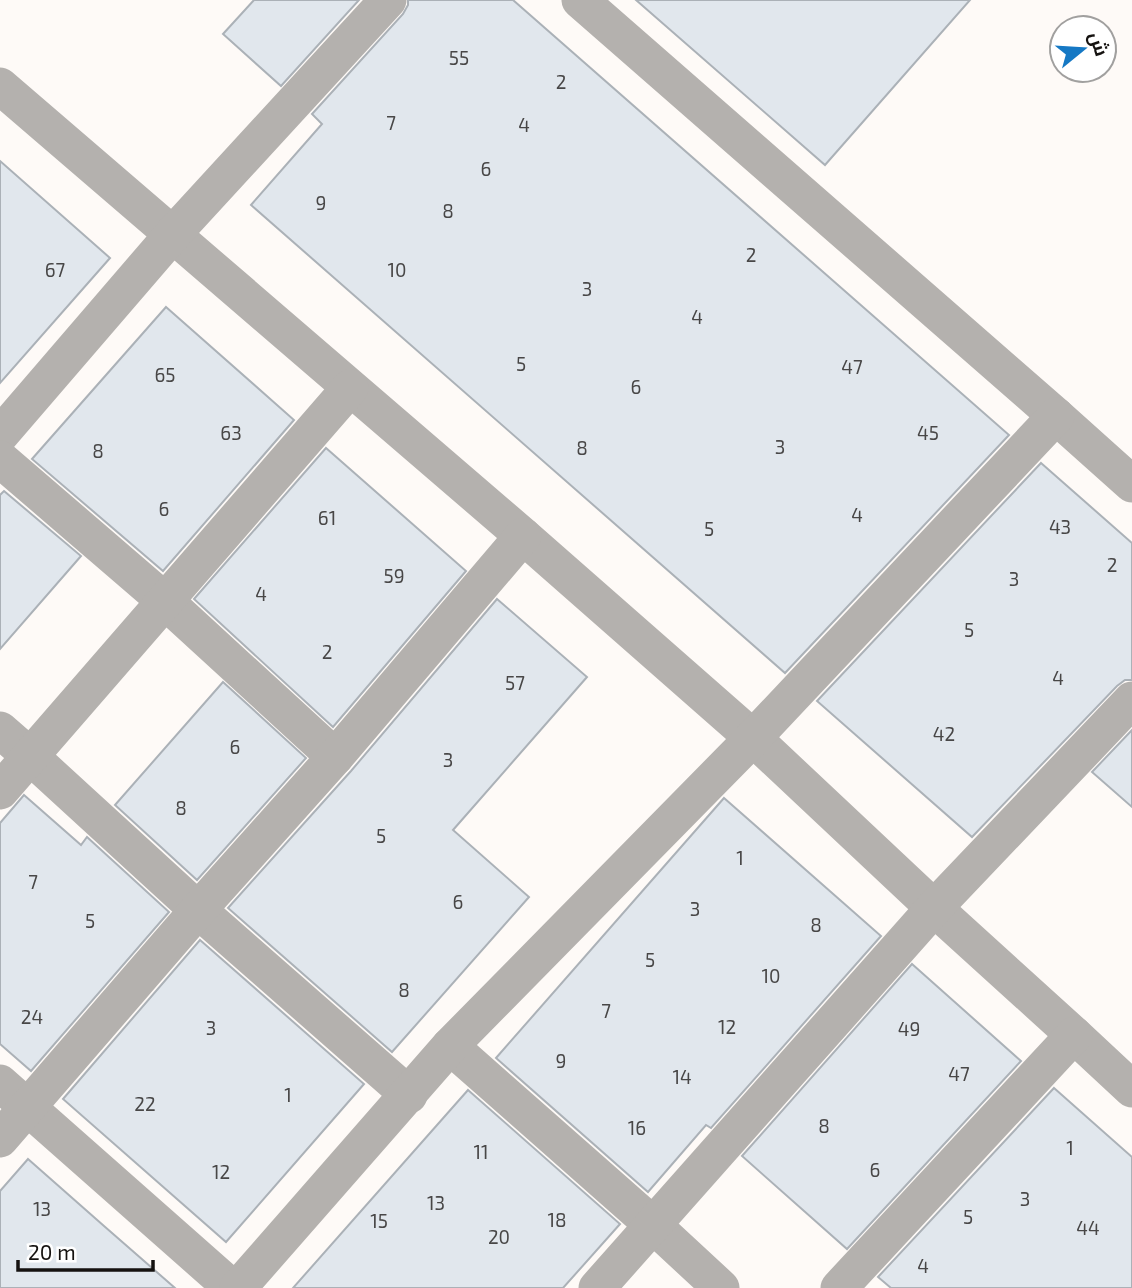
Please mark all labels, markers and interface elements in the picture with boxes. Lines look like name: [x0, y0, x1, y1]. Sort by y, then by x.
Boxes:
north arrow: [1048, 14, 1118, 84]
text: ش: [1084, 28, 1114, 59]
house number: 55: [449, 46, 469, 69]
house number: 2: [556, 70, 566, 93]
house number: 7: [386, 111, 396, 134]
house number: 4: [518, 113, 530, 136]
house number: 6: [481, 157, 491, 180]
house number: 9: [316, 191, 326, 214]
house number: 8: [442, 199, 454, 222]
house number: 2: [746, 243, 756, 266]
house number: 67: [45, 258, 66, 281]
house number: 10: [387, 258, 407, 281]
house number: 3: [582, 277, 592, 300]
house number: 4: [691, 305, 703, 328]
house number: 5: [516, 352, 526, 375]
house number: 47: [841, 355, 863, 378]
house number: 65: [154, 363, 176, 386]
house number: 6: [631, 375, 641, 398]
house number: 63: [220, 421, 242, 444]
house number: 45: [917, 421, 939, 444]
house number: 3: [775, 435, 785, 458]
house number: 8: [576, 436, 588, 459]
house number: 8: [92, 439, 104, 462]
house number: 6: [159, 497, 169, 520]
house number: 4: [851, 503, 863, 526]
house number: 61: [318, 506, 336, 529]
house number: 43: [1049, 515, 1071, 538]
house number: 5: [704, 517, 714, 540]
house number: 2: [1107, 553, 1117, 576]
house number: 59: [383, 564, 405, 587]
house number: 3: [1009, 567, 1019, 590]
house number: 4: [255, 582, 267, 605]
house number: 5: [964, 618, 974, 641]
house number: 2: [322, 640, 332, 663]
house number: 4: [1052, 666, 1064, 689]
house number: 57: [505, 671, 525, 694]
house number: 42: [933, 722, 955, 745]
house number: 6: [230, 735, 240, 758]
house number: 3: [443, 748, 453, 771]
house number: 8: [175, 796, 187, 819]
house number: 5: [376, 824, 386, 847]
house number: 1: [736, 846, 744, 869]
house number: 7: [28, 870, 38, 893]
house number: 6: [453, 890, 463, 913]
house number: 3: [690, 897, 700, 920]
house number: 5: [85, 909, 95, 932]
house number: 8: [810, 913, 822, 936]
house number: 5: [645, 948, 655, 971]
house number: 10: [761, 964, 781, 987]
house number: 8: [398, 978, 410, 1001]
house number: 7: [601, 999, 611, 1022]
house number: 24: [21, 1005, 43, 1028]
house number: 12: [718, 1015, 736, 1038]
house number: 3: [206, 1016, 216, 1039]
house number: 49: [898, 1017, 920, 1040]
house number: 9: [556, 1049, 566, 1072]
house number: 47: [948, 1062, 970, 1085]
house number: 14: [672, 1065, 692, 1088]
house number: 1: [284, 1083, 292, 1106]
house number: 22: [134, 1092, 156, 1115]
house number: 8: [818, 1114, 830, 1137]
house number: 16: [628, 1116, 646, 1139]
house number: 1: [1066, 1136, 1074, 1159]
house number: 11: [473, 1140, 489, 1163]
house number: 6: [870, 1158, 880, 1181]
house number: 12: [212, 1160, 230, 1183]
house number: 3: [1020, 1187, 1030, 1210]
house number: 13: [427, 1191, 445, 1214]
house number: 13: [33, 1197, 51, 1220]
house number: 5: [963, 1205, 973, 1228]
house number: 18: [547, 1208, 567, 1231]
house number: 15: [370, 1209, 388, 1232]
house number: 44: [1076, 1216, 1100, 1239]
house number: 20: [488, 1225, 510, 1248]
scale bar: [18, 1228, 152, 1272]
text: 20 m: [28, 1239, 76, 1264]
house number: 4: [917, 1254, 929, 1277]

